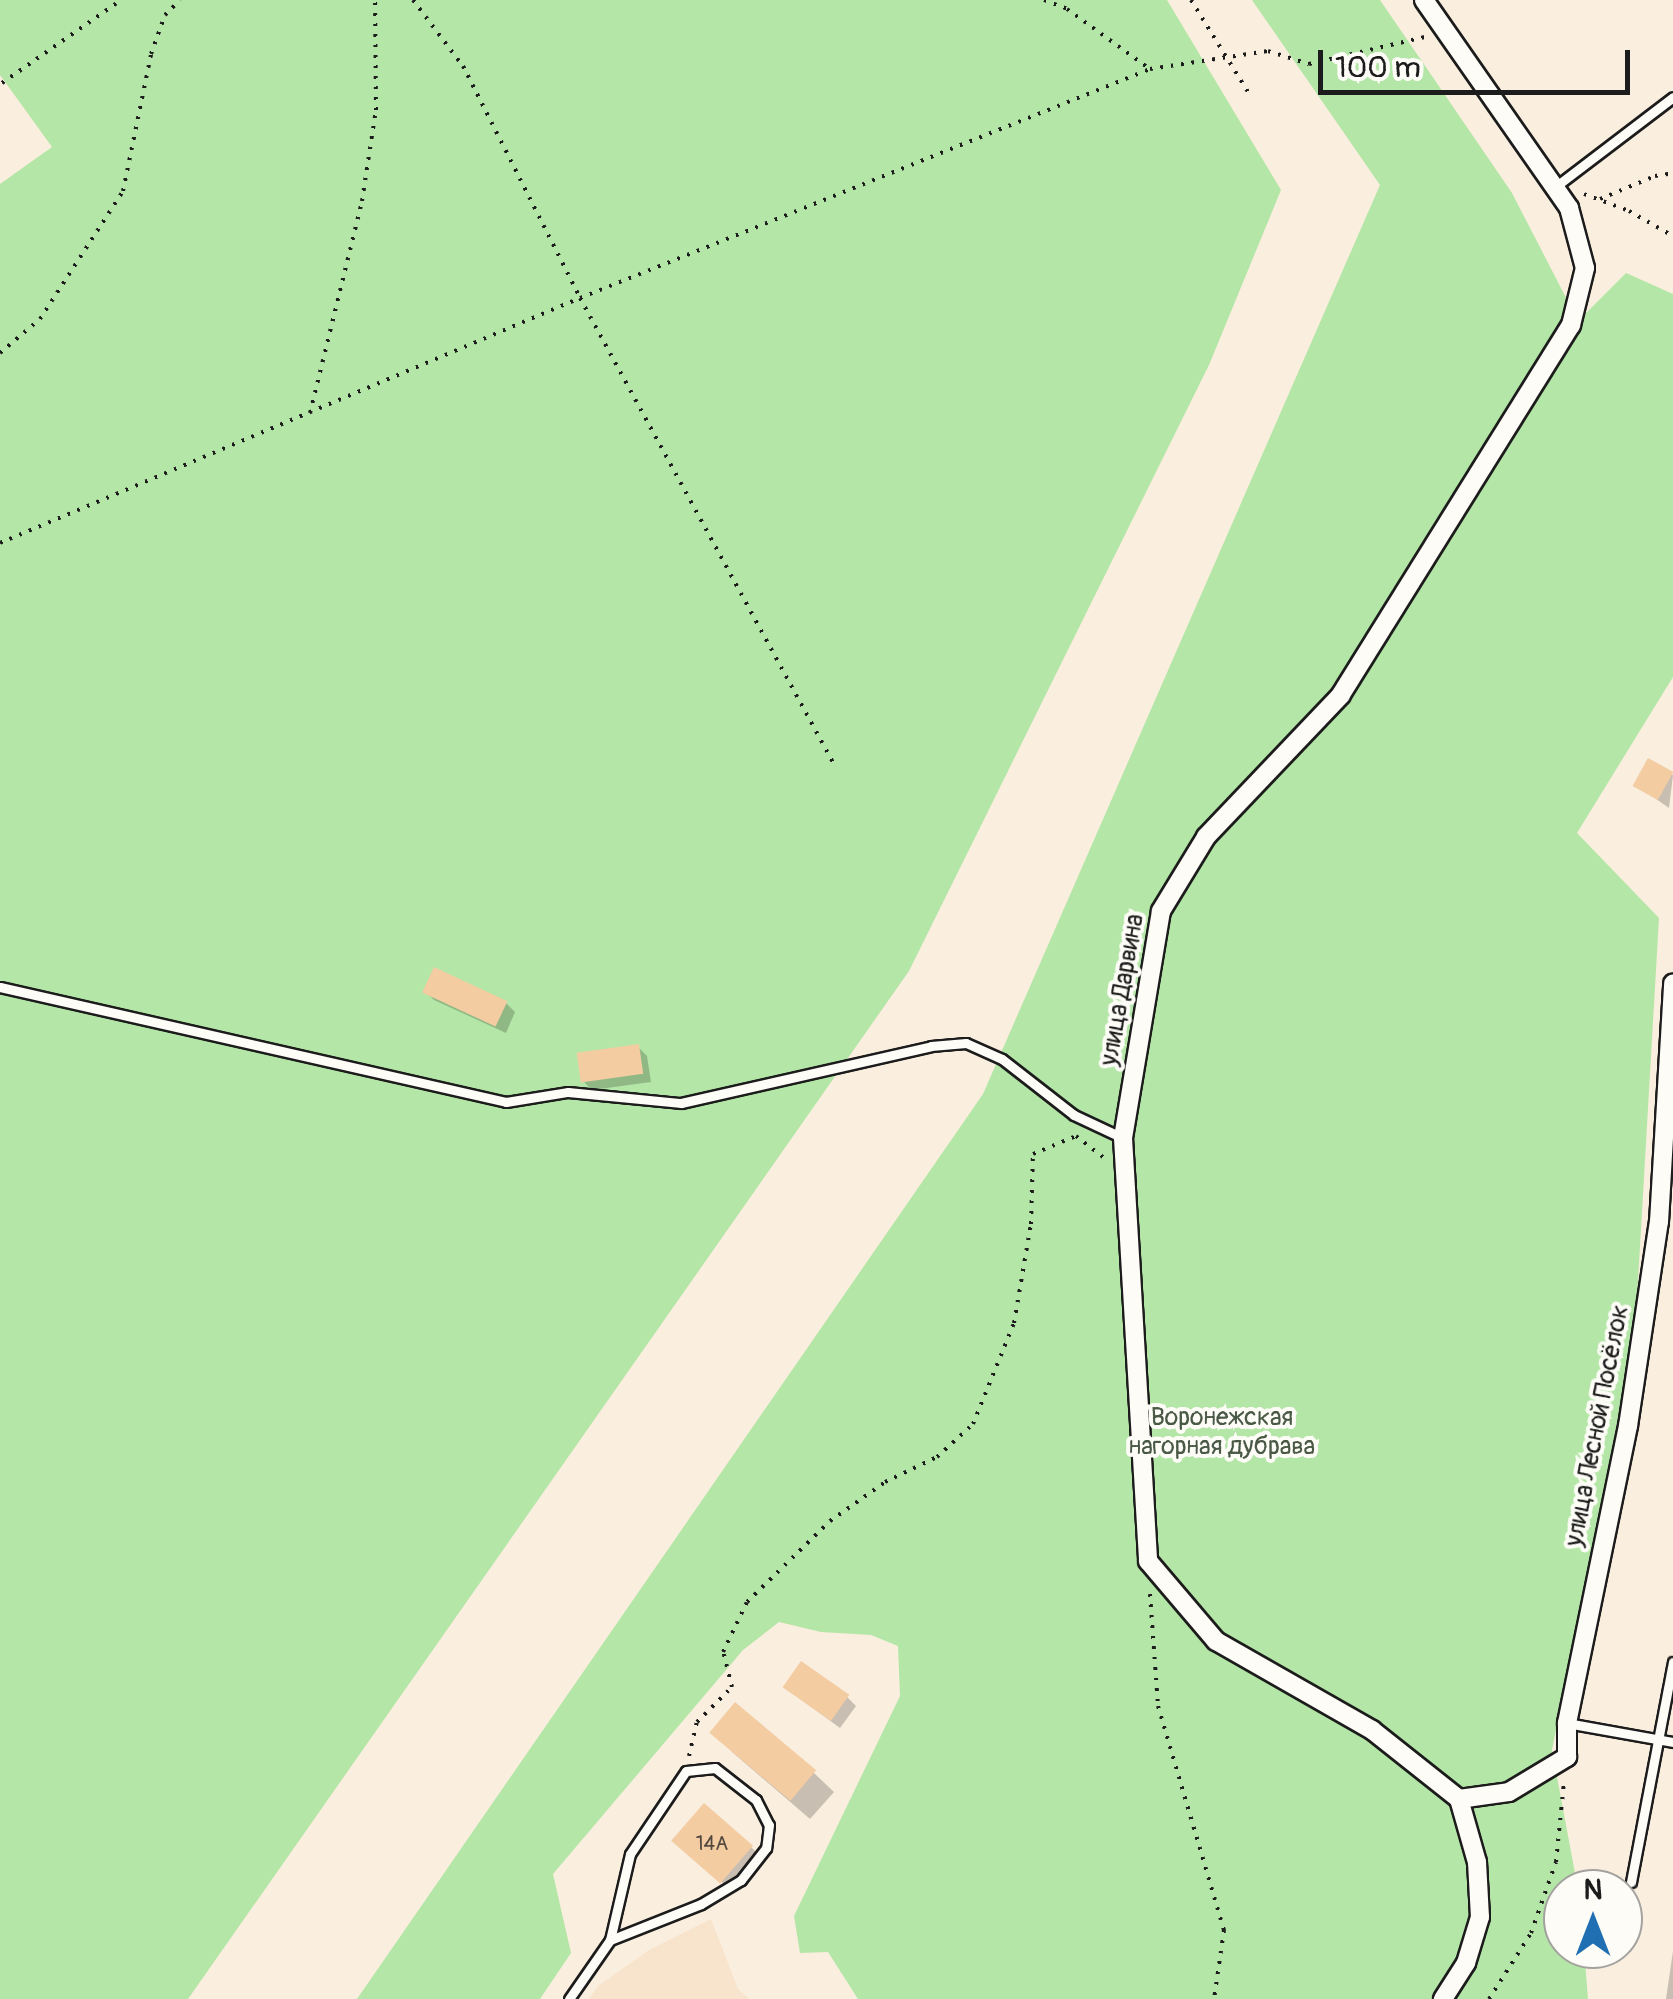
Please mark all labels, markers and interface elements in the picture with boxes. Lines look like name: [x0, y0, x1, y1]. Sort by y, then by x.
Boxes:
scale bar: [1323, 30, 1636, 92]
text: 100 m: [1335, 49, 1421, 86]
street label: улица Дарвина: [1095, 912, 1151, 1068]
street label: улица Лесной Посёлок: [1560, 1303, 1636, 1549]
park label: Воронежская нагорная дубрава: [1129, 1404, 1315, 1463]
house number: 14А: [696, 1831, 728, 1855]
north arrow: [1543, 1869, 1643, 1969]
text: N: [1584, 1873, 1602, 1908]

